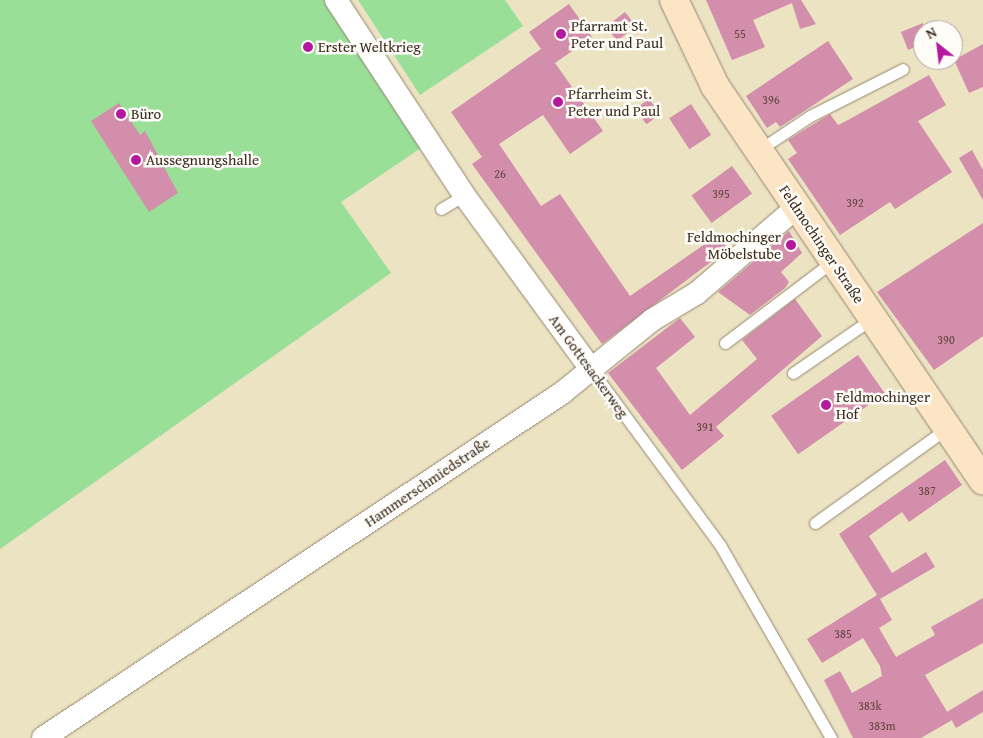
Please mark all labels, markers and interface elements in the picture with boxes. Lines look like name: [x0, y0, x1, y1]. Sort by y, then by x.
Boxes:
place label: Pfarramt St. Peter und Paul: [571, 16, 663, 51]
north arrow: [913, 20, 963, 70]
text: N: [922, 22, 940, 44]
house number: 55: [734, 27, 746, 41]
marker: Pfarramt St. Peter und Paul: [555, 28, 567, 40]
place label: Erster Weltkrieg: [318, 38, 421, 56]
marker: Erster Weltkrieg: [302, 41, 314, 53]
place label: Pfarrheim St. Peter und Paul: [568, 84, 660, 119]
house number: 396: [762, 93, 780, 107]
marker: Pfarrheim St. Peter und Paul: [552, 96, 564, 108]
place label: Büro: [131, 105, 161, 123]
marker: Büro: [115, 108, 127, 120]
place label: Aussegnungshalle: [146, 151, 259, 169]
marker: Aussegnungshalle: [130, 154, 142, 166]
house number: 26: [494, 167, 506, 181]
street label: Feldmochinger Straße: [776, 181, 868, 307]
house number: 395: [712, 187, 730, 201]
house number: 392: [846, 196, 864, 210]
place label: Feldmochinger Möbelstube: [687, 227, 781, 262]
marker: Feldmochinger Möbelstube: [785, 239, 797, 251]
street label: Am Gottesackerweg: [545, 311, 633, 421]
house number: 390: [937, 333, 955, 347]
place label: Feldmochinger Hof: [836, 387, 930, 422]
marker: Feldmochinger Hof: [820, 399, 832, 411]
house number: 391: [696, 420, 714, 434]
street label: Hammerschmiedstraße: [361, 433, 493, 531]
house number: 387: [918, 484, 936, 498]
house number: 385: [834, 627, 852, 641]
house number: 383k: [858, 699, 882, 713]
house number: 383m: [868, 719, 896, 733]

